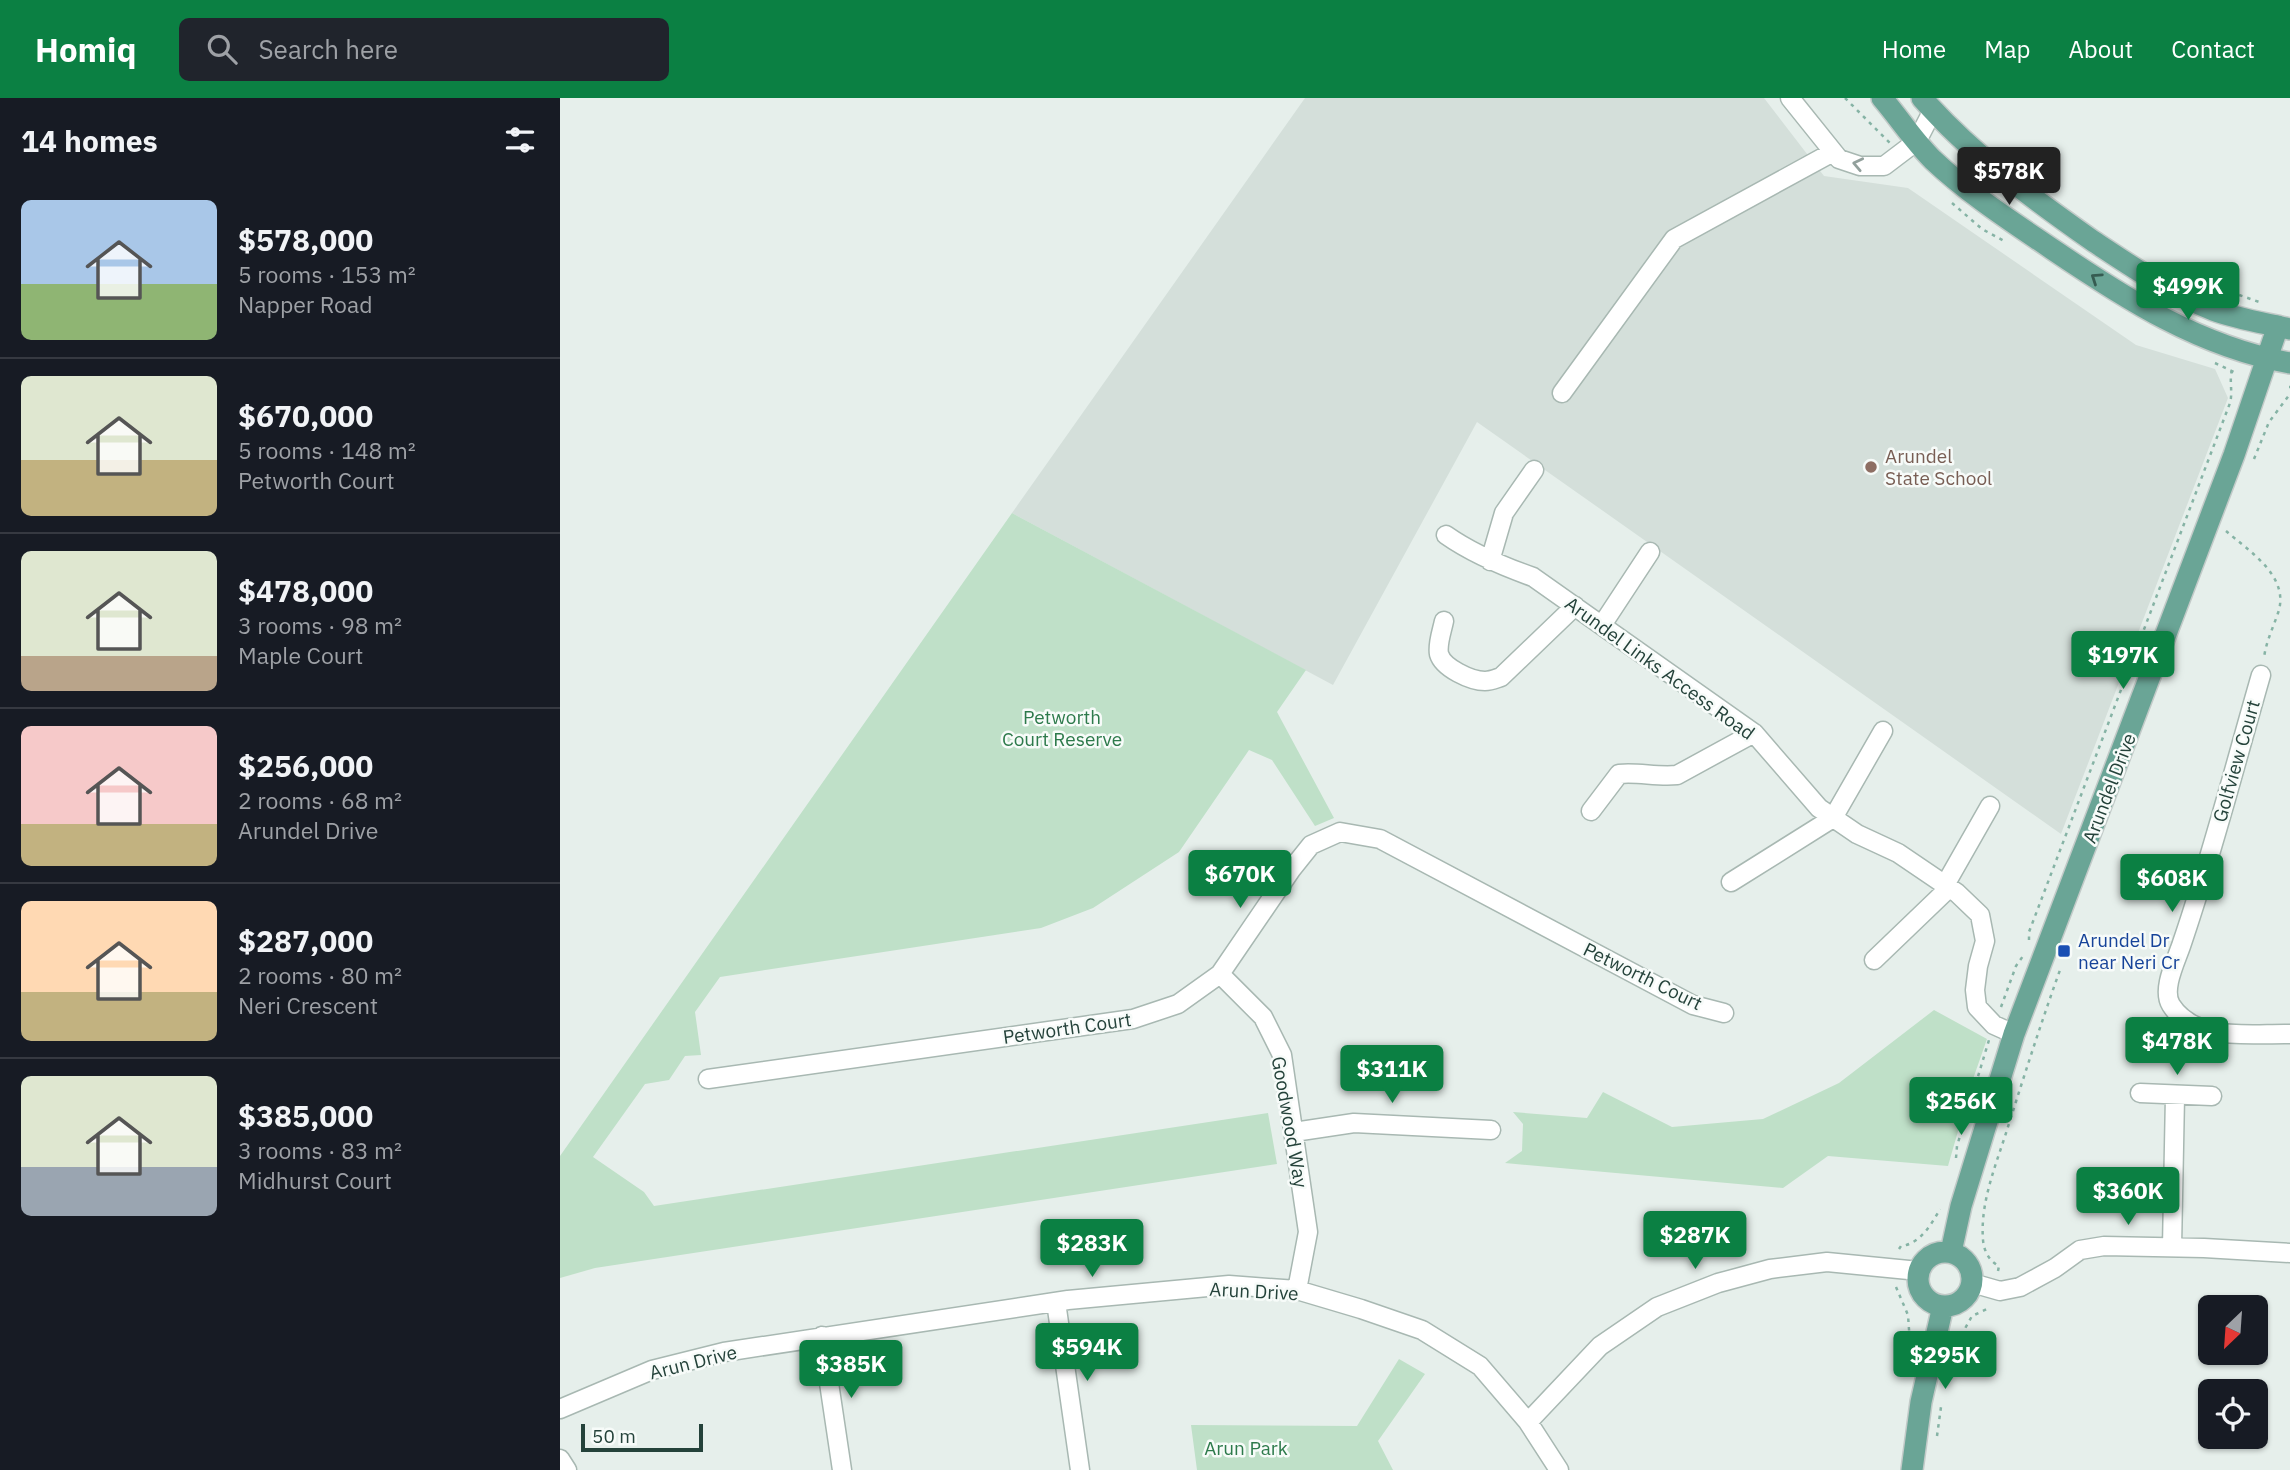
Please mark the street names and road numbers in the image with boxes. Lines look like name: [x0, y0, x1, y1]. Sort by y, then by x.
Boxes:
street label: Arundel Links Access Road: [1561, 591, 1759, 745]
street label: Golfview Court: [2207, 697, 2265, 825]
street label: Arundel Drive: [2077, 730, 2141, 846]
street label: Petworth Court: [1580, 937, 1706, 1015]
street label: Petworth Court: [1001, 1007, 1133, 1049]
street label: Goodwood Way: [1267, 1054, 1313, 1190]
street label: Arun Drive: [1209, 1277, 1299, 1305]
street label: Arun Drive: [647, 1340, 739, 1384]

